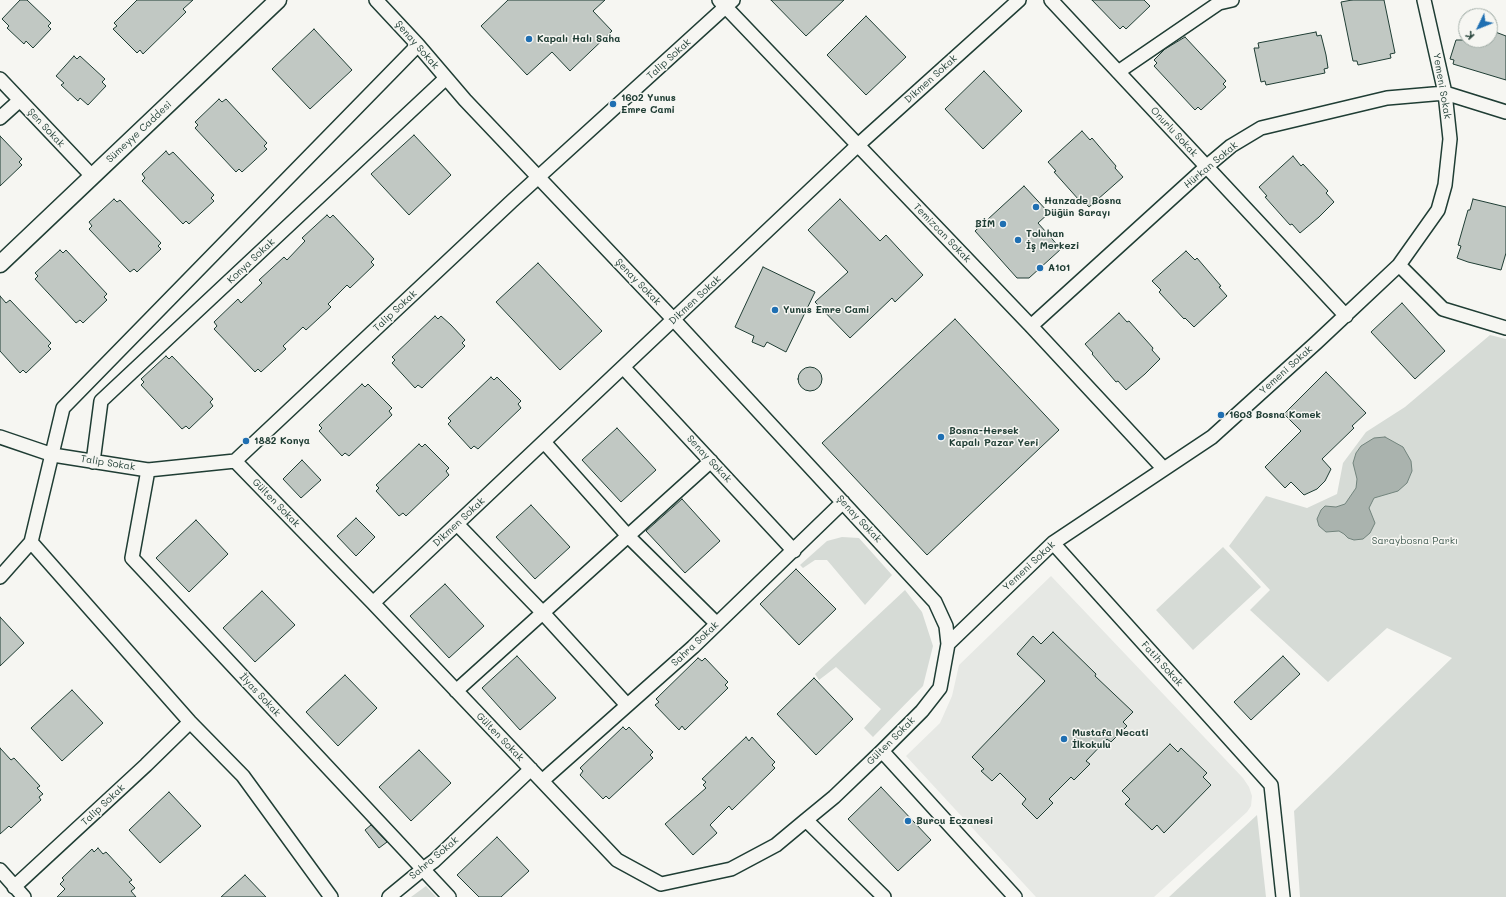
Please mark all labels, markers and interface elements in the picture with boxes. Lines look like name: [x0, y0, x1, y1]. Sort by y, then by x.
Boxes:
north arrow: [1458, 8, 1498, 48]
street label: Şenay Sokak: [393, 18, 441, 72]
text: K: [1462, 28, 1478, 44]
place label: Kapalı Halı Saha: [537, 33, 620, 45]
marker: Kapalı Halı Saha: [524, 34, 534, 44]
street label: Talip Sokak: [644, 36, 694, 82]
street label: Dikmen Sokak: [902, 52, 960, 106]
street label: Yemeni Sokak: [1430, 52, 1454, 120]
place label: 1602 Yunus Emre Cami: [621, 92, 676, 116]
street label: Sümeyye Caddesi: [104, 99, 174, 165]
marker: 1602 Yunus Emre Cami: [608, 99, 618, 109]
street label: Onurlu Sokak: [1148, 105, 1200, 159]
street label: Şen Sokak: [25, 106, 67, 150]
street label: Hürkan Sokak: [1182, 139, 1240, 191]
place label: Hanzade Bosna Düğün Sarayı: [1044, 195, 1121, 218]
street label: Temizcan Sokak: [911, 201, 973, 265]
marker: Hanzade Bosna Düğün Sarayı: [1031, 202, 1041, 212]
place label: BİM: [975, 218, 995, 230]
marker: BİM: [998, 219, 1008, 229]
place label: Toluhan İş Merkezi: [1026, 228, 1079, 252]
marker: Toluhan İş Merkezi: [1013, 235, 1023, 245]
street label: Konya Sokak: [225, 236, 277, 286]
street label: Şenay Sokak: [613, 256, 663, 308]
place label: A101: [1048, 262, 1070, 274]
marker: A101: [1035, 263, 1045, 273]
street label: Dikmen Sokak: [667, 273, 723, 327]
street label: Talip Sokak: [371, 288, 419, 334]
place label: Yunus Emre Cami: [783, 304, 869, 316]
marker: Yunus Emre Cami: [770, 305, 780, 315]
street label: Yemeni Sokak: [1257, 343, 1315, 397]
place label: 1603 Bosna Komek: [1229, 409, 1321, 421]
marker: 1603 Bosna Komek: [1216, 410, 1226, 420]
place label: Bosna-Hersek Kapalı Pazar Yeri: [949, 425, 1039, 448]
marker: Bosna-Hersek Kapalı Pazar Yeri: [936, 432, 946, 442]
street label: Senay Sokak: [684, 433, 734, 485]
place label: 1882 Konya: [254, 435, 310, 447]
marker: 1882 Konya: [241, 436, 251, 446]
street label: Talip Sokak: [80, 453, 136, 473]
street label: Gülten Sokak: [250, 476, 302, 530]
street label: Şenay Sokak: [834, 493, 884, 545]
street label: Dikmen Sokak: [431, 495, 487, 549]
park label: Saraybosna Parkı: [1372, 535, 1458, 547]
street label: Yemeni Sokak: [1000, 539, 1058, 593]
street label: Sahra Sokak: [669, 619, 721, 669]
street label: Fatih Sokak: [1139, 639, 1185, 689]
street label: İlyas Sokak: [237, 671, 283, 719]
street label: Gülten Sokak: [474, 710, 526, 764]
street label: Gülten Sokak: [864, 714, 918, 768]
place label: Mustafa Necati İlkokulu: [1072, 727, 1149, 750]
marker: Mustafa Necati İlkokulu: [1059, 734, 1069, 744]
street label: Talip Sokak: [79, 782, 127, 828]
place label: Burcu Eczanesi: [916, 815, 993, 827]
marker: Burcu Eczanesi: [903, 816, 913, 826]
street label: Sahra Sokak: [407, 834, 461, 882]

